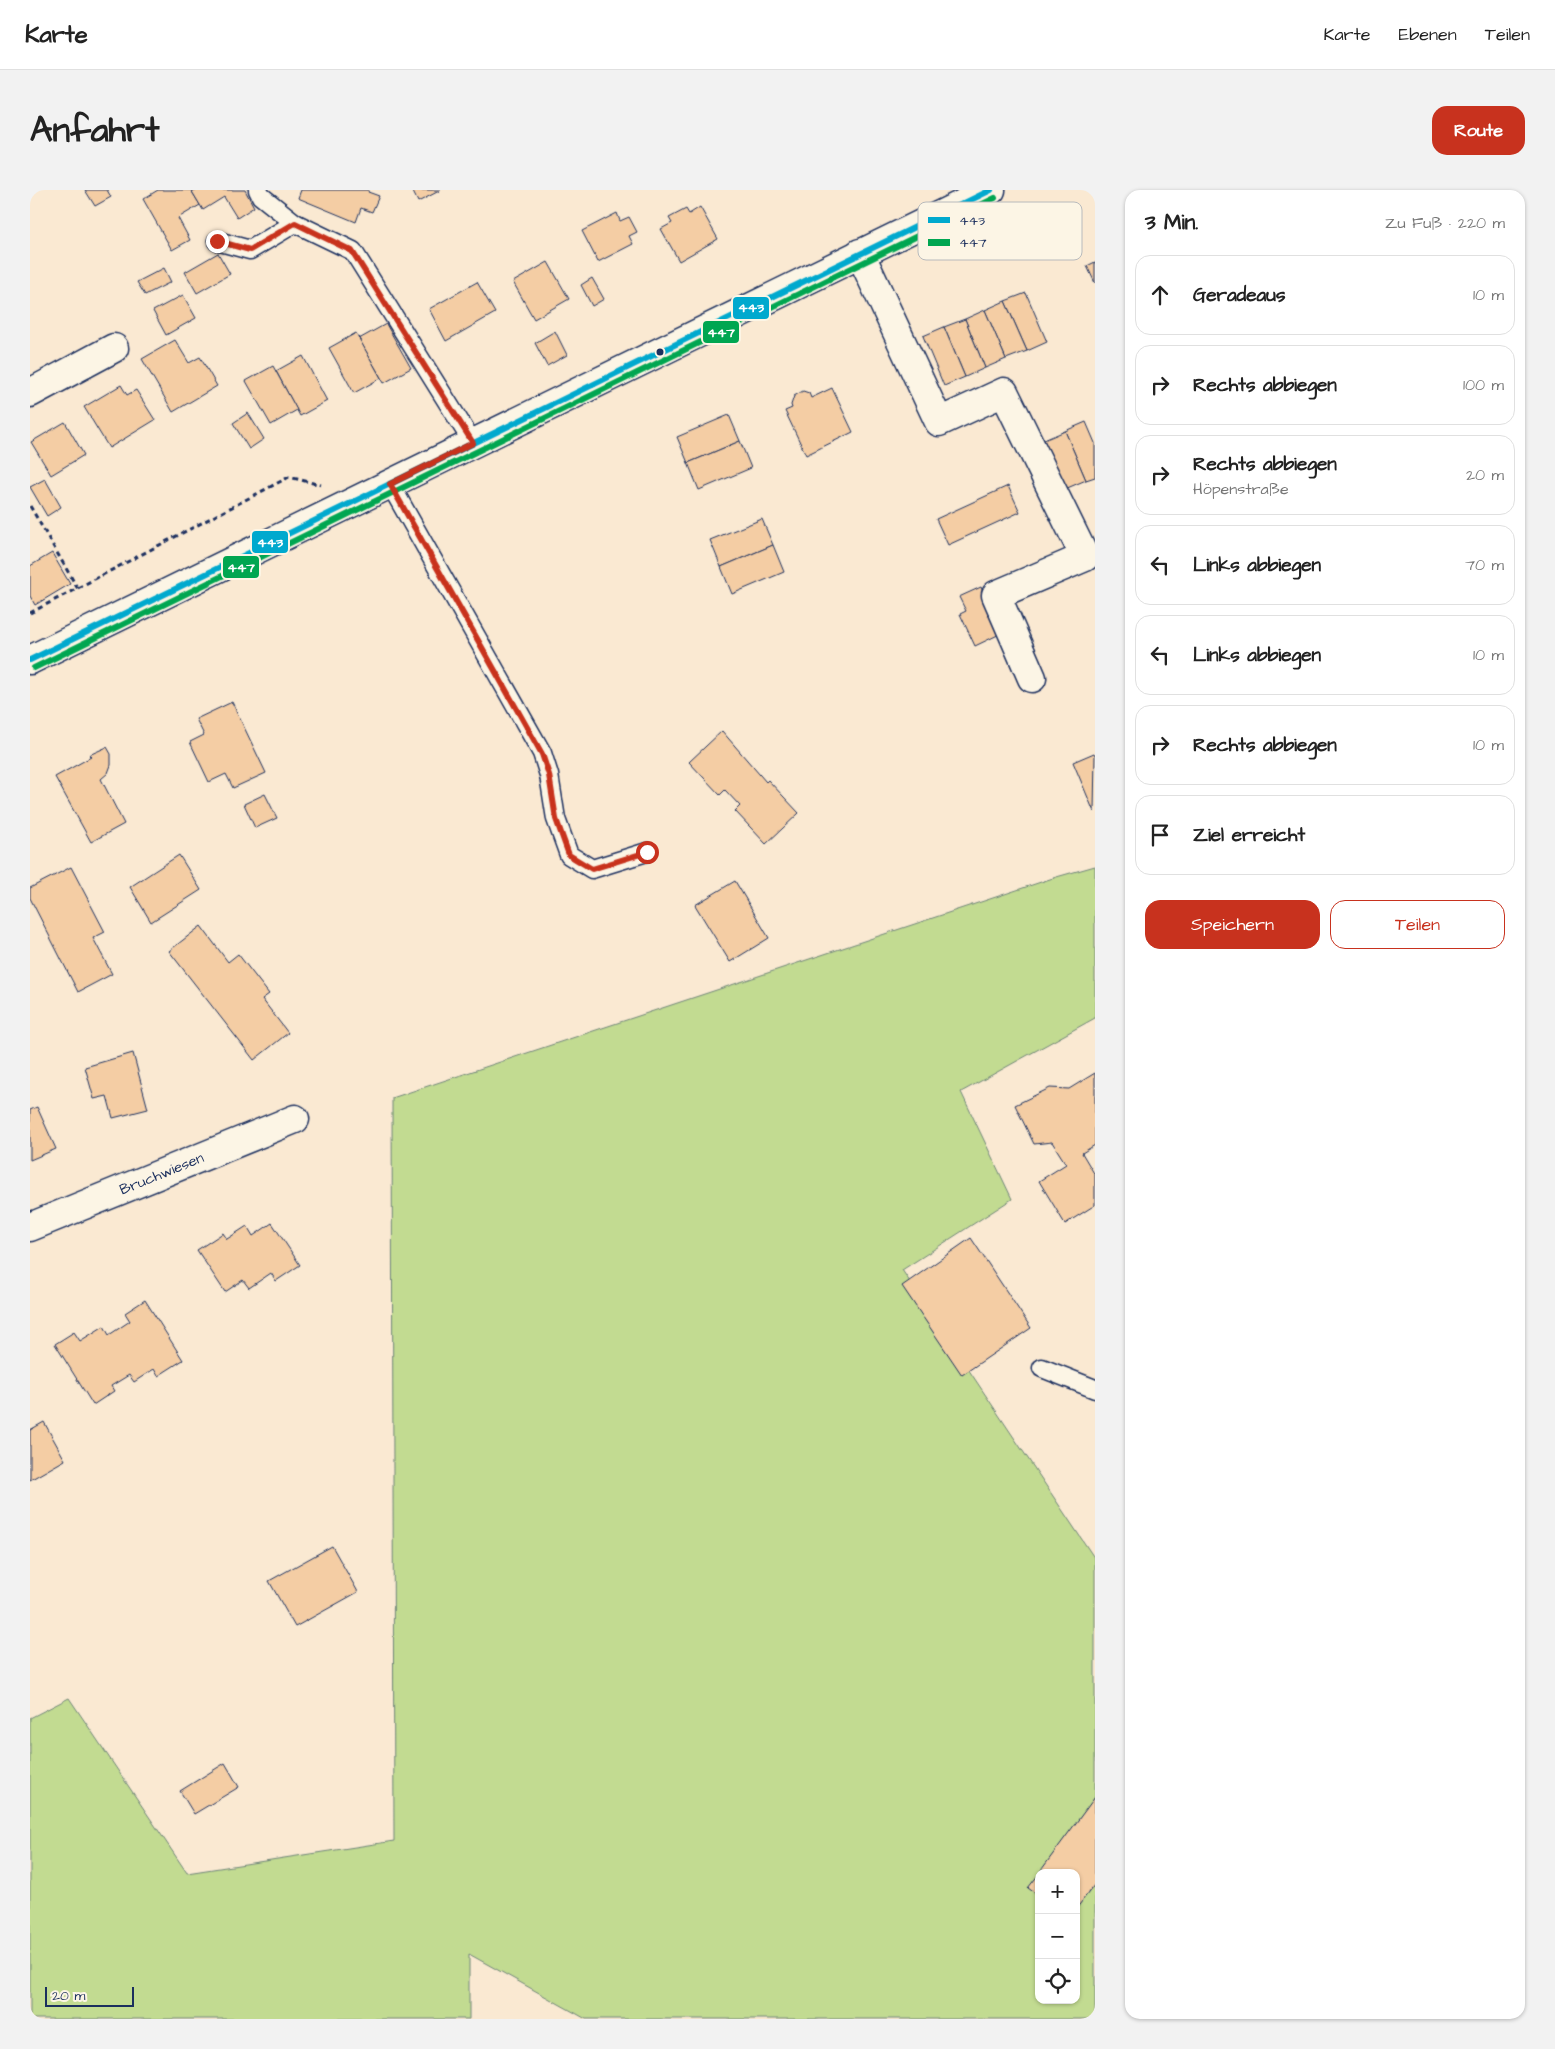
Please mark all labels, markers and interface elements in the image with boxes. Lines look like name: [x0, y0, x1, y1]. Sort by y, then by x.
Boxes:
text: Karte: [25, 18, 88, 52]
text: Karte: [1323, 22, 1371, 47]
text: Ebenen: [1399, 22, 1457, 47]
text: Teilen: [1485, 22, 1530, 47]
text: Anfahrt: [30, 106, 159, 155]
button: Route: [1432, 106, 1525, 155]
legend: [918, 202, 1082, 260]
text: 3 Min.: [1145, 208, 1198, 237]
text: 443: [959, 211, 985, 231]
text: Zu Fuß · 220 m: [1385, 212, 1505, 234]
route end: [206, 230, 229, 253]
text: 447: [959, 233, 987, 253]
icon: ahead: [1146, 281, 1174, 309]
text: Geradeaus: [1193, 282, 1285, 309]
text: 10 m: [1473, 284, 1504, 306]
line badge: 443: [732, 296, 770, 320]
text: 443: [738, 298, 765, 318]
line badge: 447: [702, 320, 740, 344]
text: 447: [707, 323, 735, 343]
unlabelled marker: [655, 347, 665, 357]
icon: right: [1146, 371, 1174, 399]
text: Rechts abbiegen: [1193, 372, 1337, 399]
text: 100 m: [1463, 374, 1504, 396]
text: Rechts abbiegen: [1193, 451, 1337, 478]
icon: right: [1146, 461, 1174, 489]
text: 20 m: [1466, 464, 1504, 486]
text: Höpenstraße: [1193, 478, 1289, 500]
line badge: 443: [251, 530, 289, 554]
text: 443: [257, 533, 284, 553]
icon: left: [1146, 551, 1174, 579]
text: Links abbiegen: [1193, 552, 1321, 579]
text: 70 m: [1465, 554, 1504, 576]
line badge: 447: [222, 555, 260, 579]
text: 447: [227, 558, 255, 578]
icon: left: [1146, 641, 1174, 669]
text: Links abbiegen: [1193, 642, 1321, 669]
text: 10 m: [1473, 644, 1504, 666]
icon: right: [1146, 731, 1174, 759]
text: Rechts abbiegen: [1193, 732, 1337, 759]
text: 10 m: [1473, 734, 1504, 756]
icon: arrive: [1146, 821, 1174, 849]
text: Ziel erreicht: [1193, 822, 1305, 849]
route start: [636, 841, 659, 864]
button: Speichern: [1145, 900, 1320, 949]
button: Teilen: [1330, 900, 1505, 949]
street label: Bruchwiesen: [116, 1147, 207, 1200]
map controls: [1035, 1869, 1080, 2004]
button: +: [1035, 1869, 1080, 1914]
button: −: [1035, 1914, 1080, 1959]
button: locate: [1035, 1959, 1080, 2004]
scale bar: [45, 1984, 134, 2007]
text: 20 m: [52, 1986, 85, 2006]

